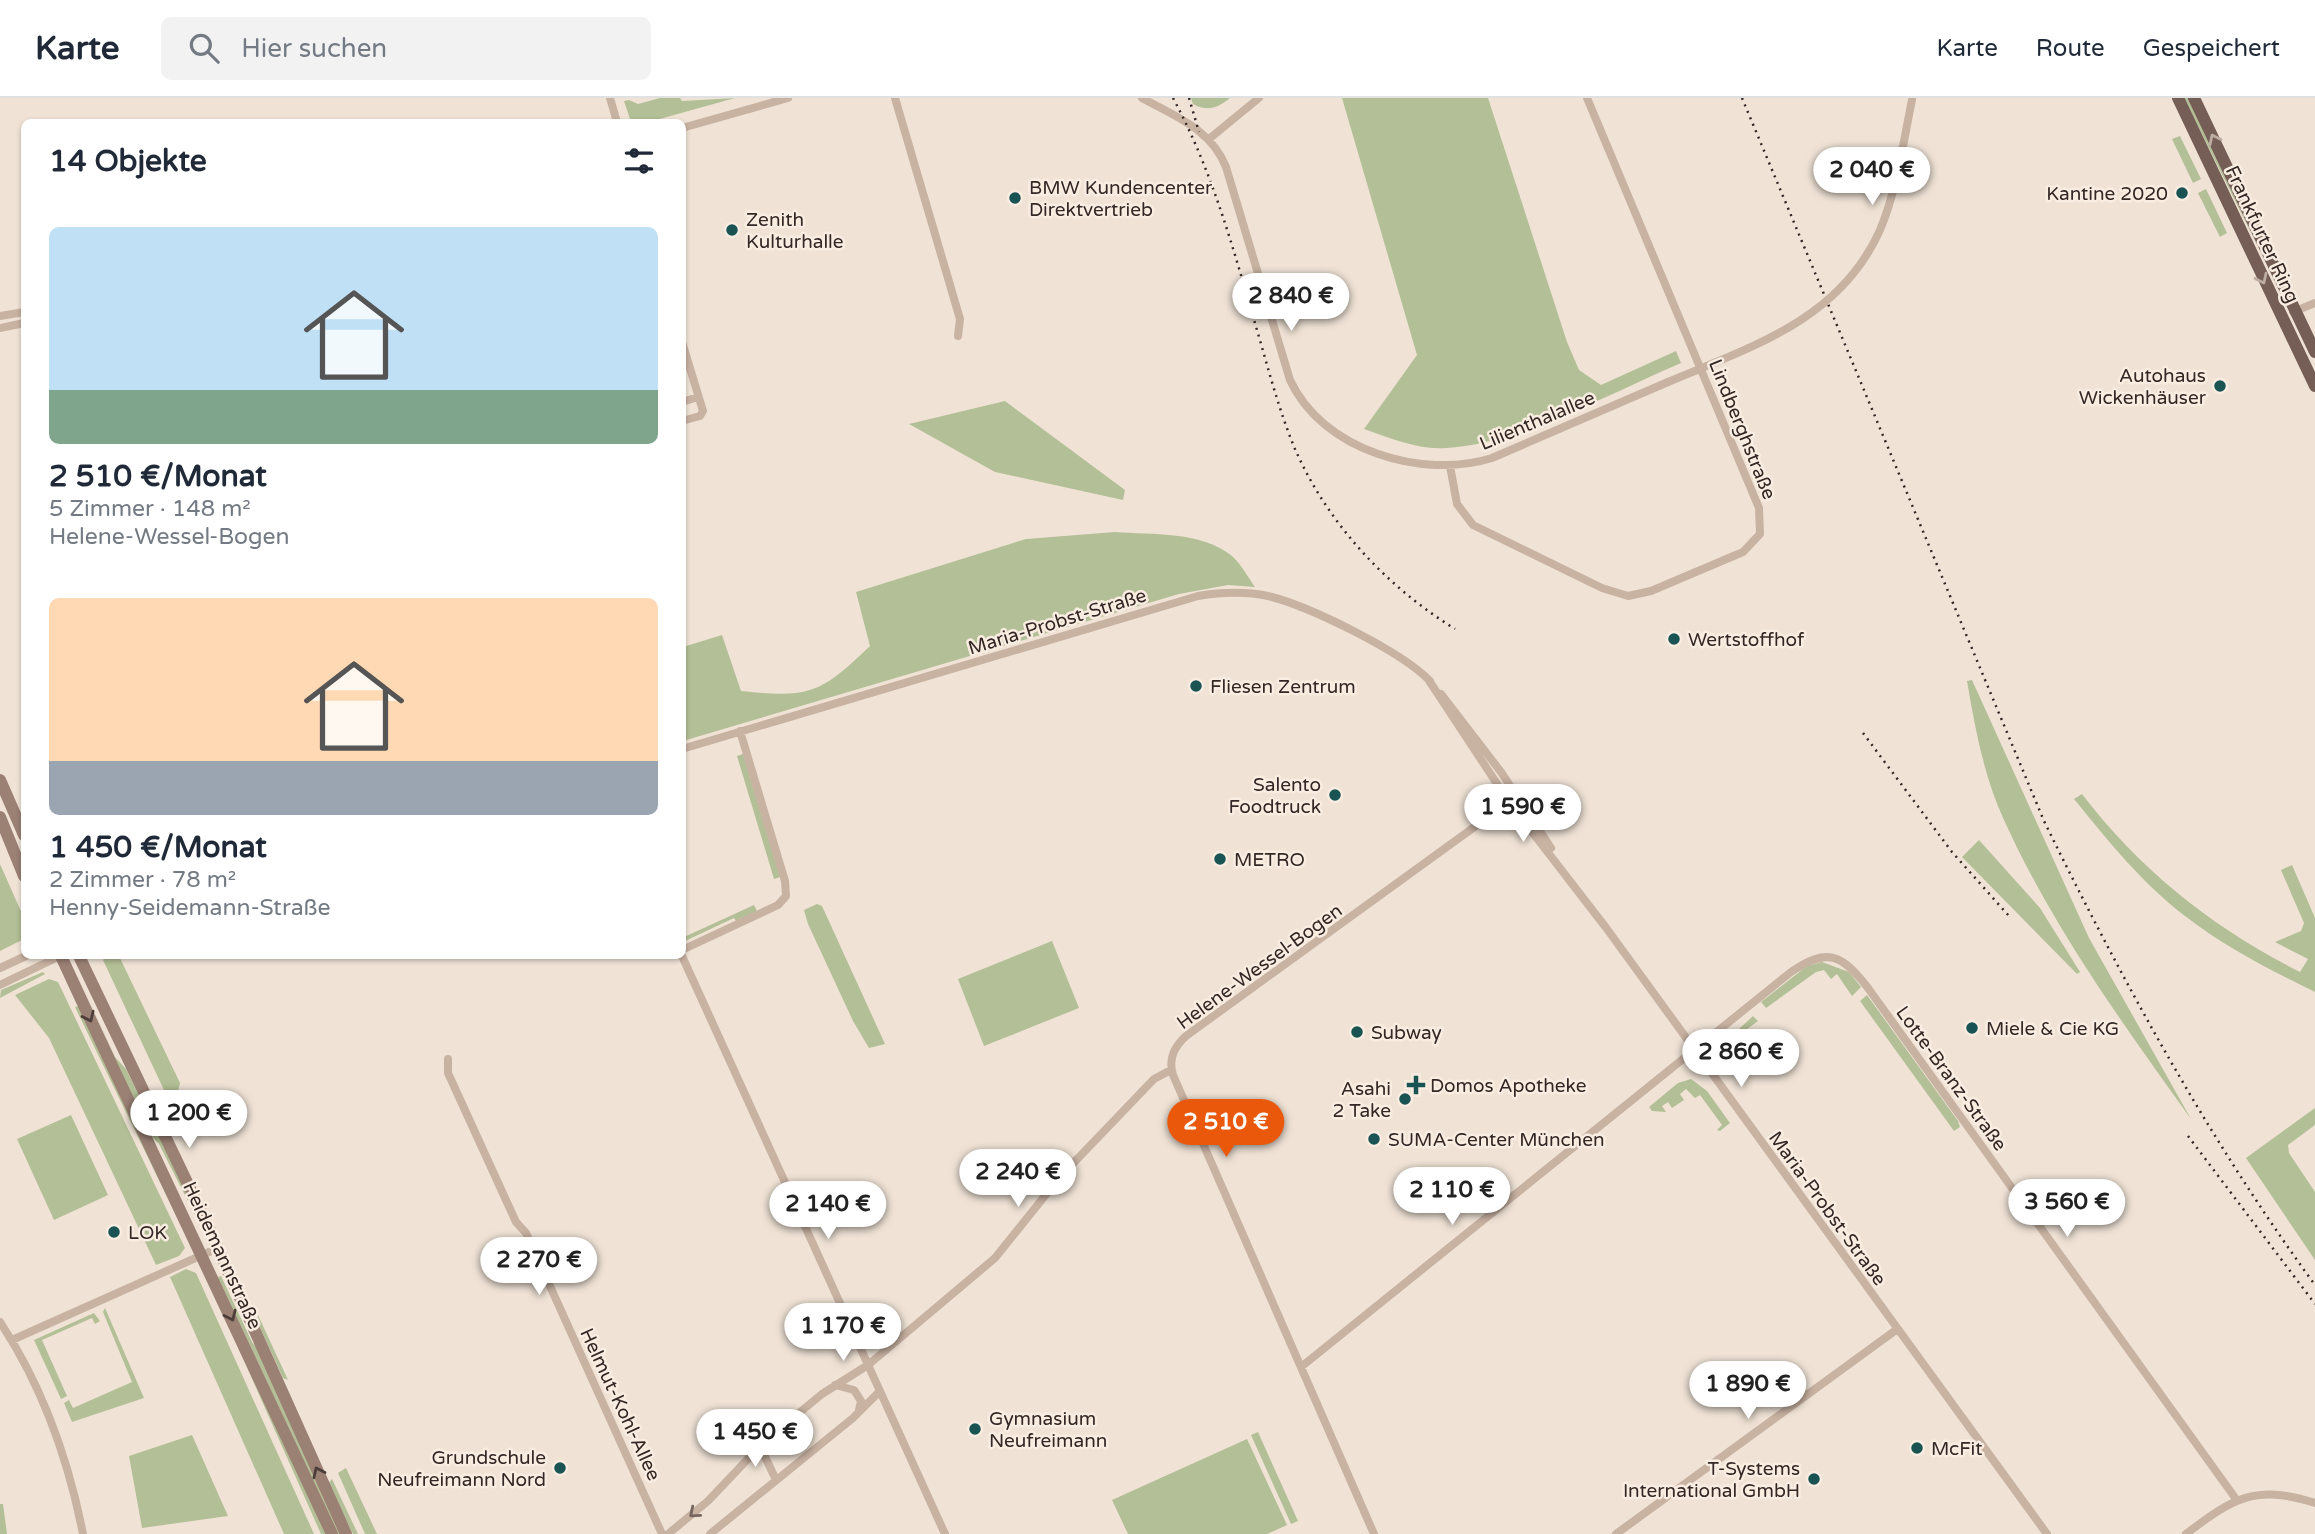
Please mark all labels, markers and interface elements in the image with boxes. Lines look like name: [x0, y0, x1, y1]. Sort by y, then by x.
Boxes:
search box: [161, 17, 651, 80]
text: Karte: [35, 29, 119, 68]
icon: search: [185, 29, 223, 67]
text: Hier suchen: [241, 33, 387, 64]
text: Karte: [1936, 34, 1998, 63]
text: Route: [2036, 34, 2105, 63]
text: Gespeichert: [2143, 34, 2280, 63]
one-way arrow: [2208, 134, 2222, 146]
icon: filters: [620, 142, 658, 180]
text: 14 Objekte: [49, 143, 207, 180]
pin: 2 040 €: [1807, 148, 1937, 207]
text: 2 040 €: [1829, 156, 1915, 184]
street label: Frankfurter Ring: [2221, 162, 2304, 307]
place label: BMW Kundencenter Direktvertrieb: [1029, 177, 1213, 221]
place label: Kantine 2020: [2046, 183, 2168, 205]
marker: Kantine 2020: [2174, 185, 2190, 201]
marker: BMW Kundencenter Direktvertrieb: [1007, 190, 1023, 206]
place label: Zenith Kulturhalle: [746, 209, 844, 253]
marker: Zenith Kulturhalle: [724, 222, 740, 238]
one-way arrow: [2254, 271, 2268, 284]
icon: home: [291, 272, 417, 398]
pin: 2 840 €: [1226, 274, 1356, 333]
text: 2 840 €: [1248, 282, 1334, 310]
street label: Lindberghstraße: [1704, 356, 1780, 503]
place label: Autohaus Wickenhäuser: [2079, 365, 2207, 409]
marker: Autohaus Wickenhäuser: [2212, 378, 2228, 394]
street label: Lilienthalallee: [1476, 387, 1598, 455]
text: 2 510 €/Monat: [49, 458, 267, 495]
text: 5 Zimmer · 148 m²: [49, 495, 251, 523]
text: Helene-Wessel-Bogen: [49, 523, 290, 551]
street label: Maria-Probst-Straße: [966, 584, 1149, 660]
place label: Wertstoffhof: [1688, 629, 1805, 651]
marker: Wertstoffhof: [1666, 631, 1682, 647]
icon: home: [291, 643, 417, 769]
place label: Fliesen Zentrum: [1210, 676, 1356, 698]
marker: Fliesen Zentrum: [1188, 678, 1204, 694]
place label: Salento Foodtruck: [1229, 774, 1321, 818]
pin: 1 590 €: [1458, 784, 1588, 844]
marker: Salento Foodtruck: [1327, 787, 1343, 803]
text: 1 590 €: [1480, 793, 1566, 821]
text: 1 450 €/Monat: [49, 829, 267, 866]
place label: METRO: [1234, 849, 1305, 871]
marker: METRO: [1212, 851, 1228, 867]
text: 2 Zimmer · 78 m²: [49, 866, 236, 894]
text: Henny-Seidemann-Straße: [49, 894, 331, 922]
street label: Helene-Wessel-Bogen: [1173, 899, 1346, 1034]
street label: Lotte-Branz-Straße: [1891, 1002, 2011, 1155]
one-way arrow: [81, 1010, 95, 1023]
place label: Miele & Cie KG: [1986, 1018, 2119, 1040]
marker: Miele & Cie KG: [1964, 1020, 1980, 1036]
place label: Subway: [1371, 1022, 1442, 1044]
marker: Subway: [1349, 1024, 1365, 1040]
pin: 2 860 €: [1676, 1030, 1806, 1089]
text: 2 860 €: [1698, 1038, 1784, 1066]
place label: Domos Apotheke: [1430, 1075, 1587, 1097]
marker: Domos Apotheke: [1408, 1077, 1424, 1093]
place label: Asahi 2 Take: [1332, 1078, 1391, 1122]
pin: 1 200 €: [124, 1090, 254, 1150]
marker: Asahi 2 Take: [1397, 1091, 1413, 1107]
text: 1 200 €: [146, 1099, 232, 1127]
pin: 2 510 €: [1161, 1100, 1291, 1159]
text: 2 510 €: [1183, 1108, 1269, 1136]
street label: Maria-Probst-Straße: [1764, 1127, 1890, 1290]
place label: SUMA-Center München: [1388, 1129, 1605, 1151]
marker: SUMA-Center München: [1366, 1131, 1382, 1147]
pin: 2 240 €: [953, 1150, 1083, 1209]
text: 2 240 €: [975, 1158, 1061, 1186]
pin: 2 110 €: [1387, 1168, 1517, 1227]
text: 2 110 €: [1409, 1176, 1495, 1204]
street label: Heidemannstraße: [178, 1178, 266, 1333]
pin: 3 560 €: [2002, 1180, 2132, 1239]
pin: 2 140 €: [763, 1182, 893, 1241]
text: 3 560 €: [2024, 1188, 2110, 1216]
text: 2 140 €: [785, 1190, 871, 1218]
place label: LOK: [128, 1222, 167, 1244]
marker: LOK: [106, 1224, 122, 1240]
pin: 2 270 €: [474, 1238, 604, 1297]
text: 2 270 €: [496, 1246, 582, 1274]
pin: 1 170 €: [778, 1304, 908, 1363]
one-way arrow: [223, 1309, 237, 1321]
text: 1 170 €: [800, 1312, 886, 1340]
street label: Helmut-Kohl-Allee: [575, 1325, 665, 1484]
pin: 1 890 €: [1683, 1362, 1813, 1421]
text: 1 890 €: [1705, 1370, 1791, 1398]
place label: Gymnasium Neufreimann: [989, 1408, 1107, 1452]
pin: 1 450 €: [690, 1410, 820, 1469]
text: 1 450 €: [712, 1418, 798, 1446]
marker: Gymnasium Neufreimann: [967, 1421, 983, 1437]
place label: McFit: [1931, 1438, 1983, 1460]
marker: McFit: [1909, 1440, 1925, 1456]
place label: Grundschule Neufreimann Nord: [377, 1447, 546, 1491]
place label: T-Systems International GmbH: [1623, 1458, 1800, 1502]
marker: Grundschule Neufreimann Nord: [552, 1460, 568, 1476]
one-way arrow: [312, 1467, 326, 1479]
marker: T-Systems International GmbH: [1806, 1471, 1822, 1487]
one-way arrow: [689, 1505, 702, 1517]

